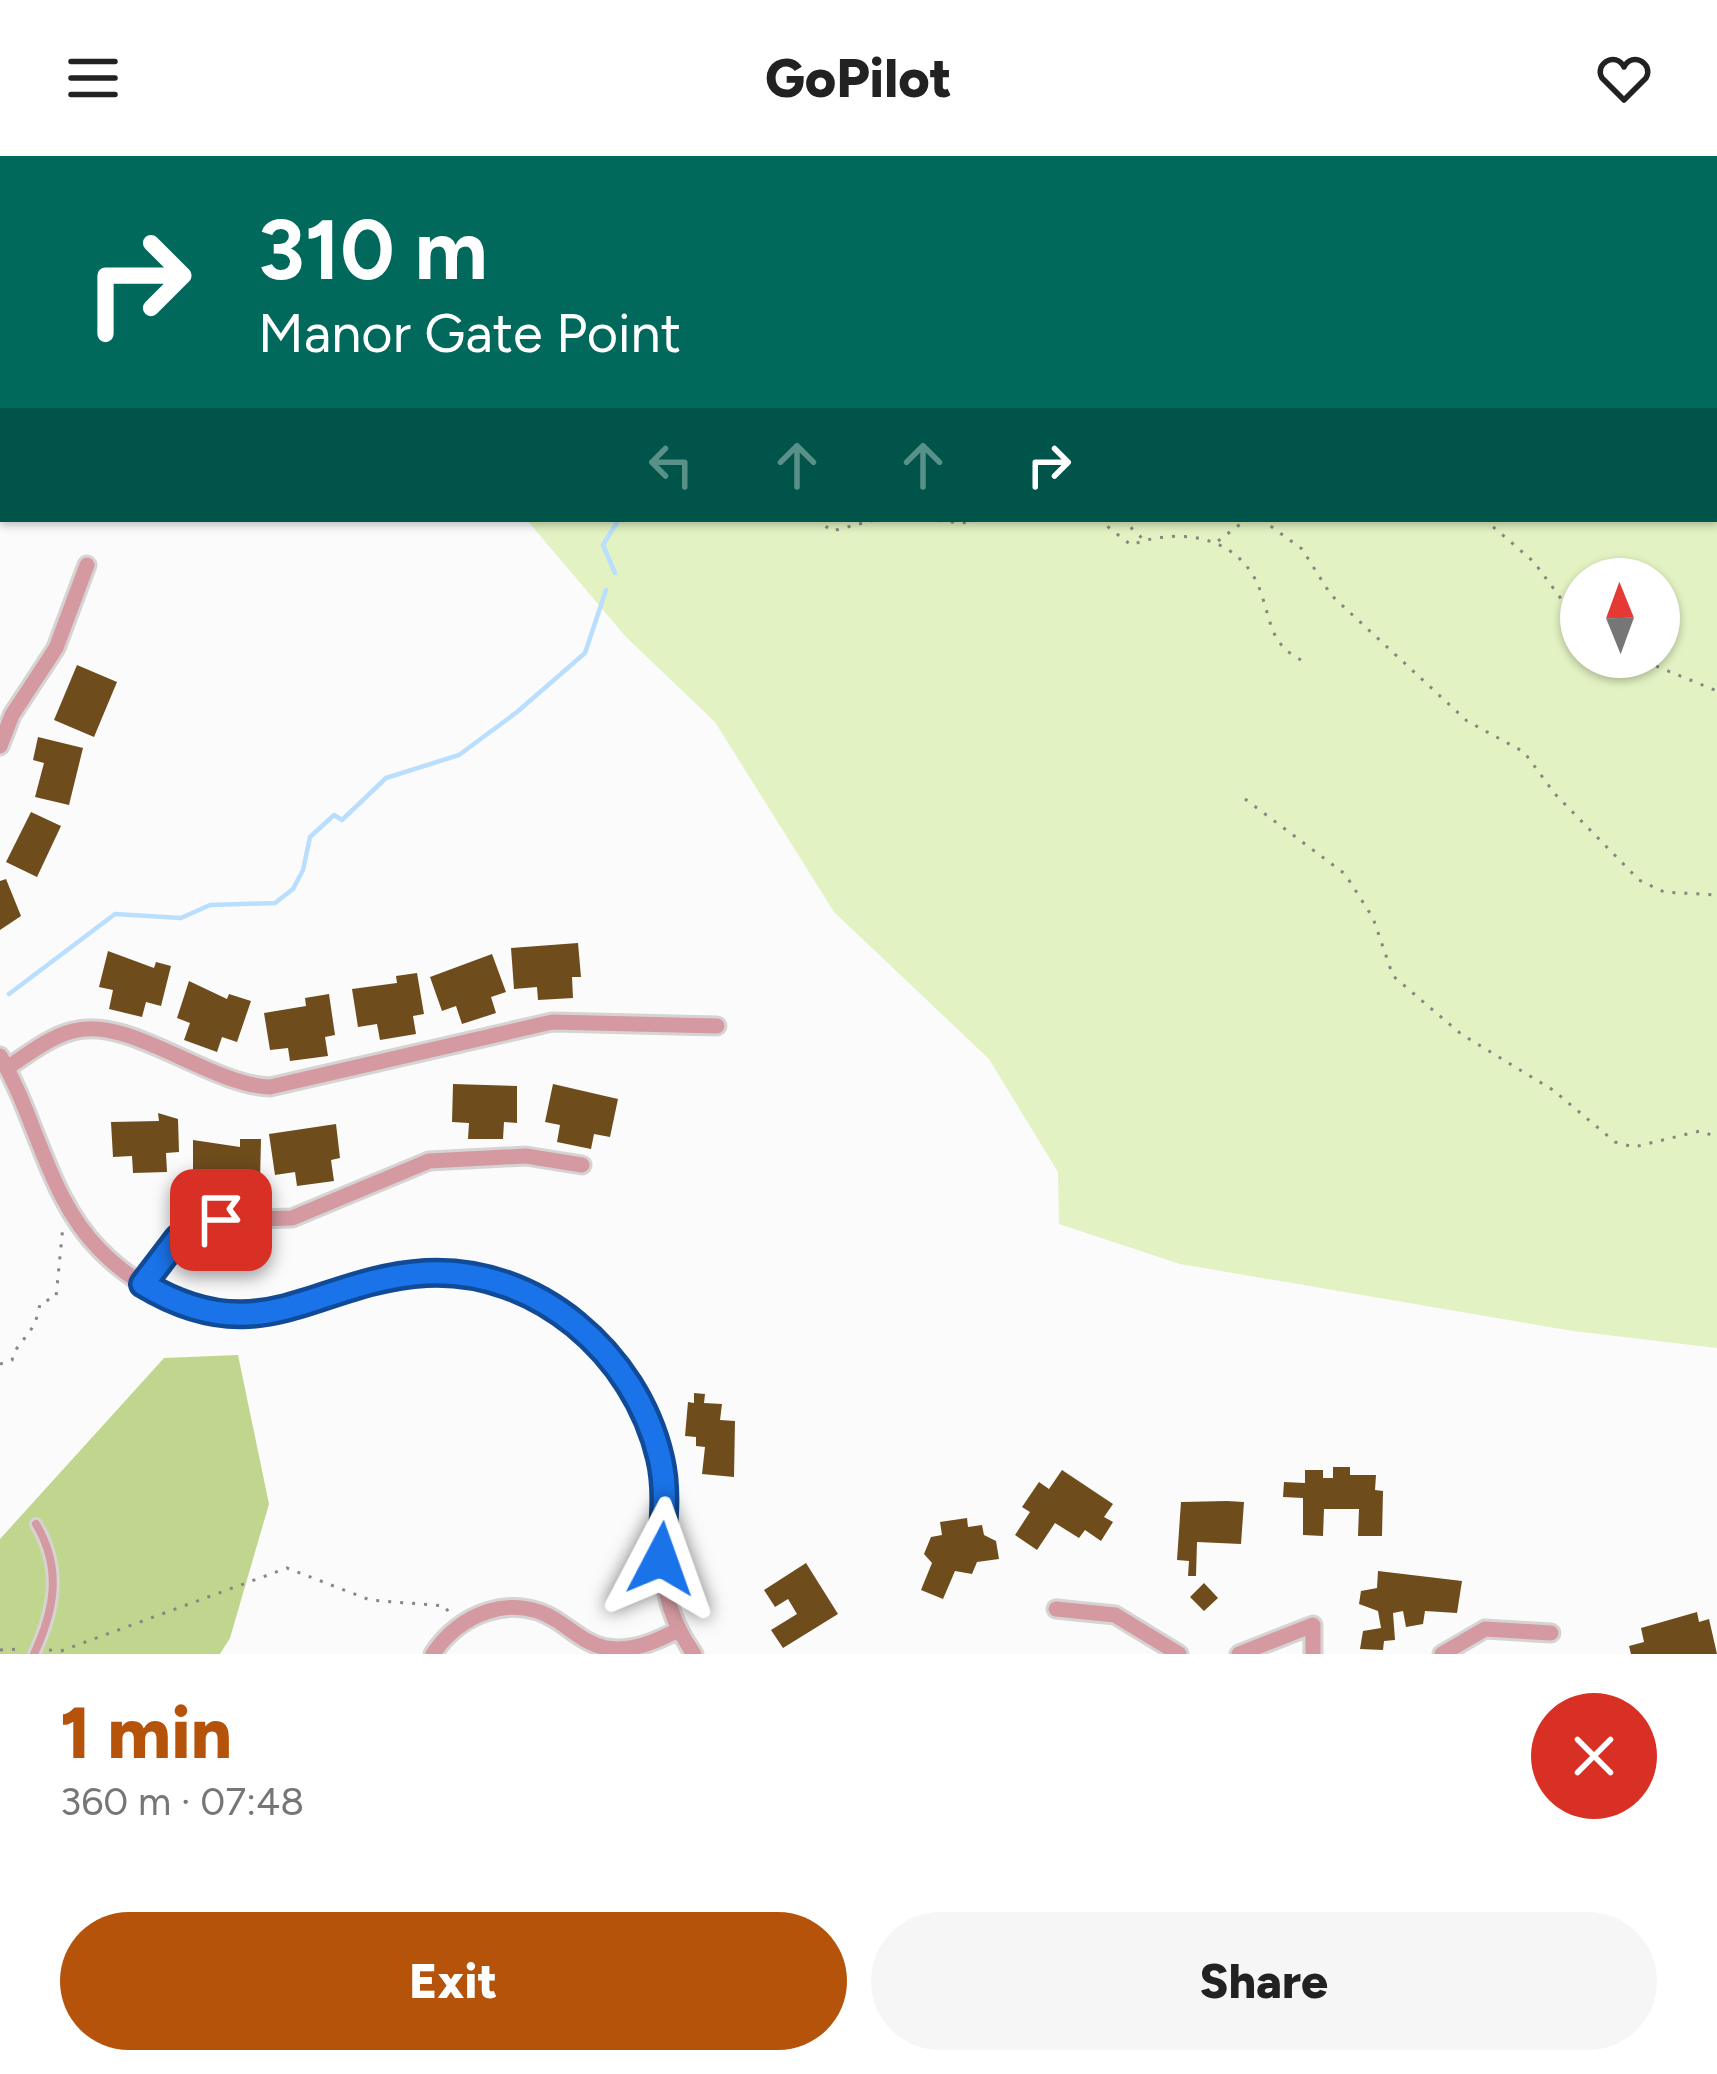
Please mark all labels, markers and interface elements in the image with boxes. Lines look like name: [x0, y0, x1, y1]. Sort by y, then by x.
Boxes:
icon: menu: [60, 45, 126, 111]
icon: heart: [1591, 45, 1657, 111]
text: GoPilot: [765, 46, 952, 111]
text: 310 m: [258, 199, 488, 300]
icon: right: [60, 204, 216, 360]
text: Manor Gate Point: [258, 301, 681, 366]
icon: left: [638, 432, 704, 498]
icon: ahead: [764, 432, 830, 498]
icon: ahead: [890, 432, 956, 498]
icon: right: [1016, 432, 1082, 498]
north arrow: [1560, 558, 1680, 678]
map controls: [1560, 558, 1680, 678]
pin: [170, 1169, 272, 1271]
icon: arrive: [188, 1187, 254, 1253]
position arrow: [598, 1496, 724, 1622]
text: 1 min: [60, 1690, 232, 1776]
button: close: [1531, 1693, 1657, 1819]
text: 360 m · 07:48: [60, 1778, 304, 1825]
button: Exit: [60, 1912, 847, 2050]
button: Share: [871, 1912, 1657, 2050]

